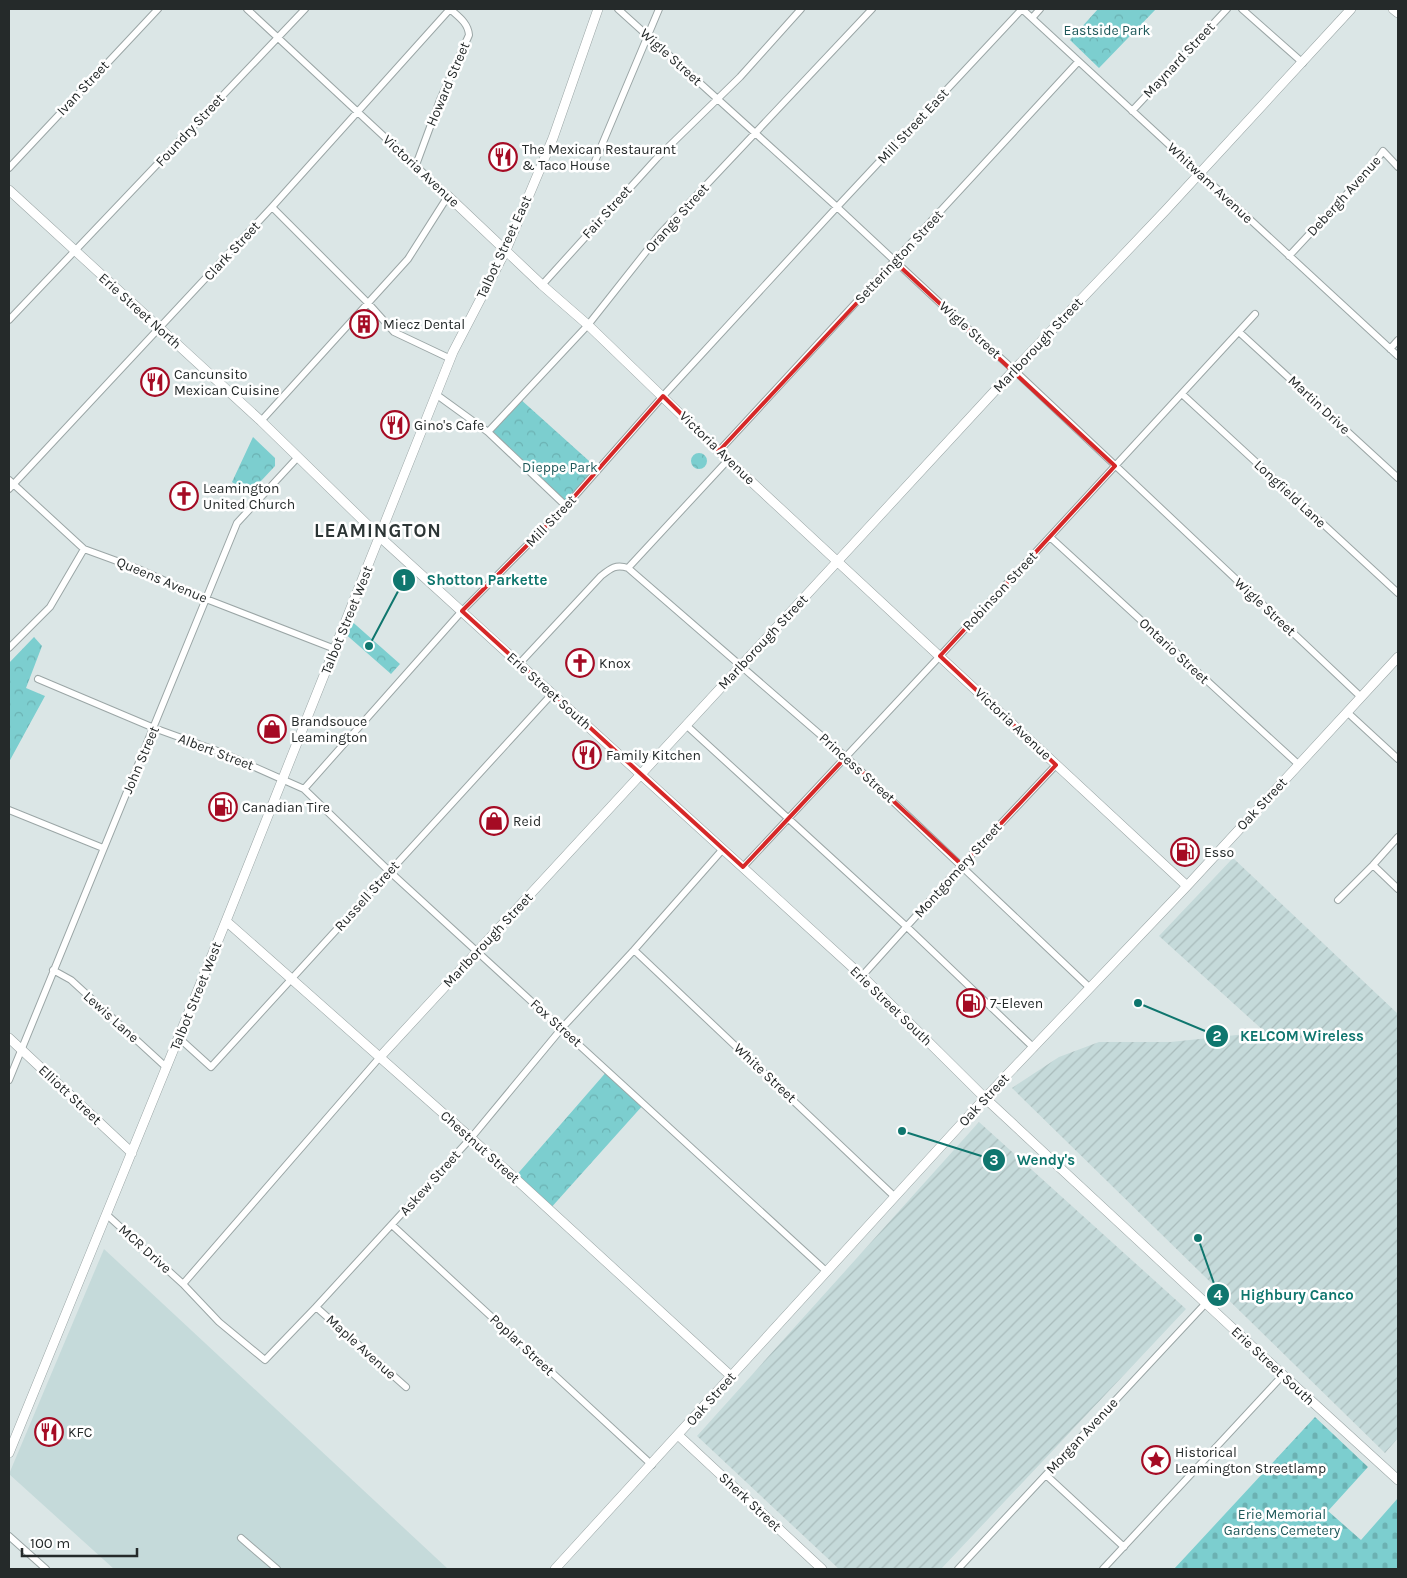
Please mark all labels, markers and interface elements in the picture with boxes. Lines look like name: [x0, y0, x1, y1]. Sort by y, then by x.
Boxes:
street label: Maynard Street: [1140, 19, 1218, 101]
park label: Eastside Park: [1064, 22, 1151, 39]
street label: Wigle Street: [637, 25, 705, 89]
street label: Howard Street: [423, 39, 473, 129]
street label: Ivan Street: [53, 57, 113, 119]
street label: Mill Street East: [874, 85, 952, 167]
street label: Foundry Street: [152, 90, 228, 170]
street label: Victoria Avenue: [379, 131, 463, 211]
street label: Whitwam Avenue: [1164, 139, 1256, 227]
place label: The Mexican Restaurant & Taco House: [522, 141, 676, 174]
restaurant icon: The Mexican Restaurant & Taco House: [488, 142, 518, 172]
street label: Debergh Avenue: [1303, 152, 1385, 240]
street label: Orange Street: [642, 180, 712, 256]
street label: Fair Street: [579, 182, 635, 242]
street label: Talbot Street East: [473, 193, 535, 301]
street label: Setterington Street: [851, 207, 947, 307]
street label: Clark Street: [200, 218, 264, 284]
street label: Erie Street North: [95, 269, 185, 353]
street label: Marlborough Street: [990, 294, 1086, 396]
street label: Wigle Street: [936, 298, 1004, 362]
building icon: Miecz Dental: [349, 309, 379, 339]
place label: Miecz Dental: [383, 316, 465, 333]
place label: Cancunsito Mexican Cuisine: [174, 366, 279, 399]
restaurant icon: Cancunsito Mexican Cuisine: [140, 367, 170, 397]
street label: Martin Drive: [1284, 372, 1354, 438]
street label: Victoria Avenue: [676, 408, 758, 488]
restaurant icon: Gino's Cafe: [380, 410, 410, 440]
place label: Gino's Cafe: [414, 417, 484, 434]
street label: Longfield Lane: [1251, 456, 1329, 532]
park label: Dieppe Park: [522, 459, 598, 476]
place label: Leamington United Church: [203, 480, 295, 513]
church icon: Leamington United Church: [169, 481, 199, 511]
street label: Mill Street: [522, 491, 580, 551]
district label: LEAMINGTON: [314, 520, 442, 542]
street label: Robinson Street: [959, 548, 1041, 634]
street label: Queens Avenue: [114, 553, 210, 607]
street label: Talbot Street West: [317, 563, 377, 677]
callout: Shotton Parkette: [392, 565, 558, 595]
text: 1: [401, 571, 407, 589]
text: Shotton Parkette: [427, 571, 547, 589]
street label: Wigle Street: [1231, 574, 1299, 640]
street label: Marlborough Street: [715, 591, 811, 693]
street label: Ontario Street: [1136, 614, 1212, 688]
church icon: Knox: [565, 648, 595, 678]
street label: Erie Street South: [503, 649, 595, 733]
place label: Knox: [599, 655, 631, 672]
street label: Victoria Avenue: [971, 684, 1055, 764]
place label: Brandsouce Leamington: [291, 713, 367, 746]
shop icon: Brandsouce Leamington: [257, 714, 287, 744]
street label: John Street: [119, 724, 163, 796]
street label: Princess Street: [816, 729, 898, 807]
street label: Albert Street: [176, 730, 256, 774]
restaurant icon: Family Kitchen: [572, 740, 602, 770]
place label: Family Kitchen: [606, 747, 701, 764]
street label: Oak Street: [1233, 774, 1291, 834]
fuel station icon: Canadian Tire: [208, 792, 238, 822]
place label: Canadian Tire: [242, 799, 330, 816]
shop icon: Reid: [479, 806, 509, 836]
place label: Reid: [513, 813, 541, 830]
street label: Montgomery Street: [911, 819, 1005, 921]
fuel station icon: Esso: [1170, 837, 1200, 867]
place label: Esso: [1204, 844, 1234, 861]
street label: Russell Street: [331, 857, 403, 935]
street label: Marlborough Street: [440, 889, 536, 991]
street label: Talbot Street West: [166, 939, 226, 1053]
street label: Erie Street South: [846, 962, 936, 1050]
street label: Lewis Lane: [80, 988, 142, 1046]
fuel station icon: 7-Eleven: [956, 988, 986, 1018]
street label: Fox Street: [527, 995, 585, 1051]
place label: 7-Eleven: [990, 995, 1043, 1012]
callout: KELCOM Wireless: [1205, 1021, 1373, 1051]
text: 2: [1212, 1027, 1222, 1045]
text: KELCOM Wireless: [1240, 1027, 1364, 1045]
street label: White Street: [730, 1040, 800, 1106]
street label: Elliott Street: [35, 1062, 105, 1128]
street label: Oak Street: [955, 1070, 1013, 1130]
street label: Chestnut Street: [437, 1107, 523, 1187]
callout: Wendy's: [982, 1145, 1085, 1175]
street label: Askew Street: [396, 1147, 464, 1219]
text: 3: [989, 1151, 999, 1169]
text: Wendy's: [1017, 1151, 1075, 1169]
street label: MCR Drive: [115, 1221, 175, 1277]
callout: Highbury Canco: [1206, 1280, 1364, 1310]
text: 4: [1214, 1286, 1223, 1304]
text: Highbury Canco: [1240, 1286, 1354, 1304]
street label: Maple Avenue: [323, 1311, 399, 1383]
street label: Poplar Street: [486, 1311, 558, 1379]
street label: Erie Street South: [1228, 1323, 1318, 1409]
street label: Oak Street: [682, 1369, 740, 1429]
street label: Morgan Avenue: [1042, 1394, 1122, 1478]
restaurant icon: KFC: [34, 1417, 64, 1447]
place label: KFC: [68, 1424, 92, 1441]
place label: Historical Leamington Streetlamp: [1175, 1444, 1326, 1477]
place icon: Historical Leamington Streetlamp: [1141, 1445, 1171, 1475]
street label: Sherk Street: [715, 1469, 785, 1535]
park label: Erie Memorial Gardens Cemetery: [1224, 1506, 1341, 1539]
scale bar: [22, 1526, 138, 1558]
text: 100 m: [30, 1534, 70, 1552]

